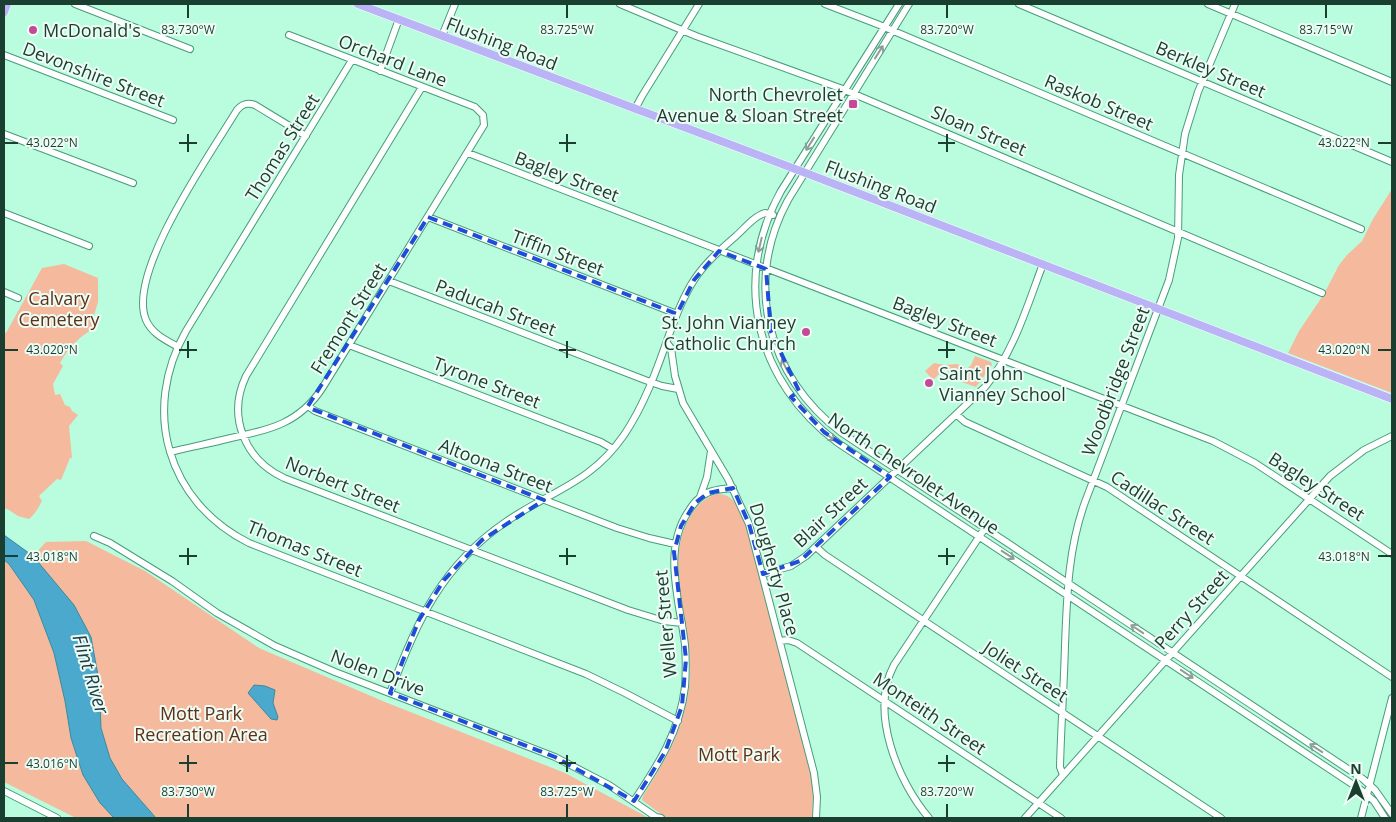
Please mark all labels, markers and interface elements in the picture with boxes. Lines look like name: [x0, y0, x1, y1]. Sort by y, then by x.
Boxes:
street label: Flushing Road: [443, 11, 561, 75]
place label: McDonald's: [43, 18, 141, 42]
text: 83.730°W: [161, 21, 215, 38]
text: 83.725°W: [540, 21, 594, 38]
text: 83.720°W: [920, 21, 974, 38]
text: 83.715°W: [1299, 21, 1353, 38]
marker: McDonald's: [27, 24, 39, 36]
street label: Orchard Lane: [335, 28, 451, 92]
street label: Berkley Street: [1152, 35, 1270, 103]
street label: Devonshire Street: [19, 36, 169, 112]
one-way arrow: [873, 45, 884, 59]
street label: Raskob Street: [1041, 68, 1157, 136]
place label: North Chevrolet Avenue & Sloan Street: [657, 82, 843, 127]
street label: Thomas Street: [240, 89, 324, 205]
marker: North Chevrolet Avenue & Sloan Street: [847, 98, 859, 110]
street label: Sloan Street: [928, 99, 1030, 161]
text: 43.022°N: [26, 134, 78, 151]
text: 43.022°N: [1318, 134, 1370, 151]
one-way arrow: [805, 137, 815, 151]
street label: Bagley Street: [511, 145, 623, 207]
street label: Flushing Road: [822, 154, 940, 218]
street label: Tiffin Street: [508, 223, 608, 281]
one-way arrow: [755, 236, 764, 252]
street label: Fremont Street: [304, 258, 392, 378]
street label: Paducah Street: [432, 273, 560, 341]
park label: Calvary Cemetery: [18, 286, 101, 331]
street label: Bagley Street: [889, 290, 1001, 352]
street label: Woodbridge Street: [1075, 303, 1155, 459]
place label: St. John Vianney Catholic Church: [661, 310, 797, 355]
marker: St. John Vianney Catholic Church: [800, 326, 812, 338]
text: 43.020°N: [26, 341, 78, 358]
text: 43.020°N: [1318, 341, 1370, 358]
street label: Tyrone Street: [430, 351, 544, 413]
one-way arrow: [779, 359, 789, 374]
place label: Saint John Vianney School: [939, 361, 1066, 406]
marker: Saint John Vianney School: [923, 377, 935, 389]
street label: North Chevrolet Avenue: [824, 407, 1004, 539]
one-way arrow: [822, 430, 835, 441]
street label: Altoona Street: [436, 432, 556, 498]
street label: Bagley Street: [1264, 446, 1370, 526]
street label: Norbert Street: [282, 450, 404, 518]
street label: Cadillac Street: [1106, 464, 1220, 550]
street label: Blair Street: [788, 472, 872, 552]
street label: Dougherty Place: [745, 500, 805, 638]
street label: Thomas Street: [244, 514, 366, 582]
text: 43.018°N: [26, 548, 78, 565]
text: 43.018°N: [1318, 548, 1370, 565]
one-way arrow: [1001, 550, 1015, 560]
street label: Perry Street: [1149, 564, 1233, 654]
street label: Weller Street: [648, 569, 682, 679]
one-way arrow: [1130, 623, 1144, 633]
water label: Flint River: [67, 631, 116, 719]
street label: Joliet Street: [977, 634, 1073, 707]
street label: Nolen Drive: [328, 643, 428, 701]
street label: Monteith Street: [869, 666, 991, 760]
one-way arrow: [1180, 669, 1194, 679]
park label: Mott Park Recreation Area: [134, 701, 268, 746]
park label: Mott Park: [698, 742, 781, 766]
one-way arrow: [1309, 742, 1323, 752]
text: 43.016°N: [26, 755, 78, 772]
north arrow: [1331, 757, 1381, 807]
text: N: [1350, 759, 1362, 778]
text: 83.730°W: [161, 783, 215, 800]
text: 83.725°W: [540, 783, 594, 800]
text: 83.720°W: [920, 783, 974, 800]

